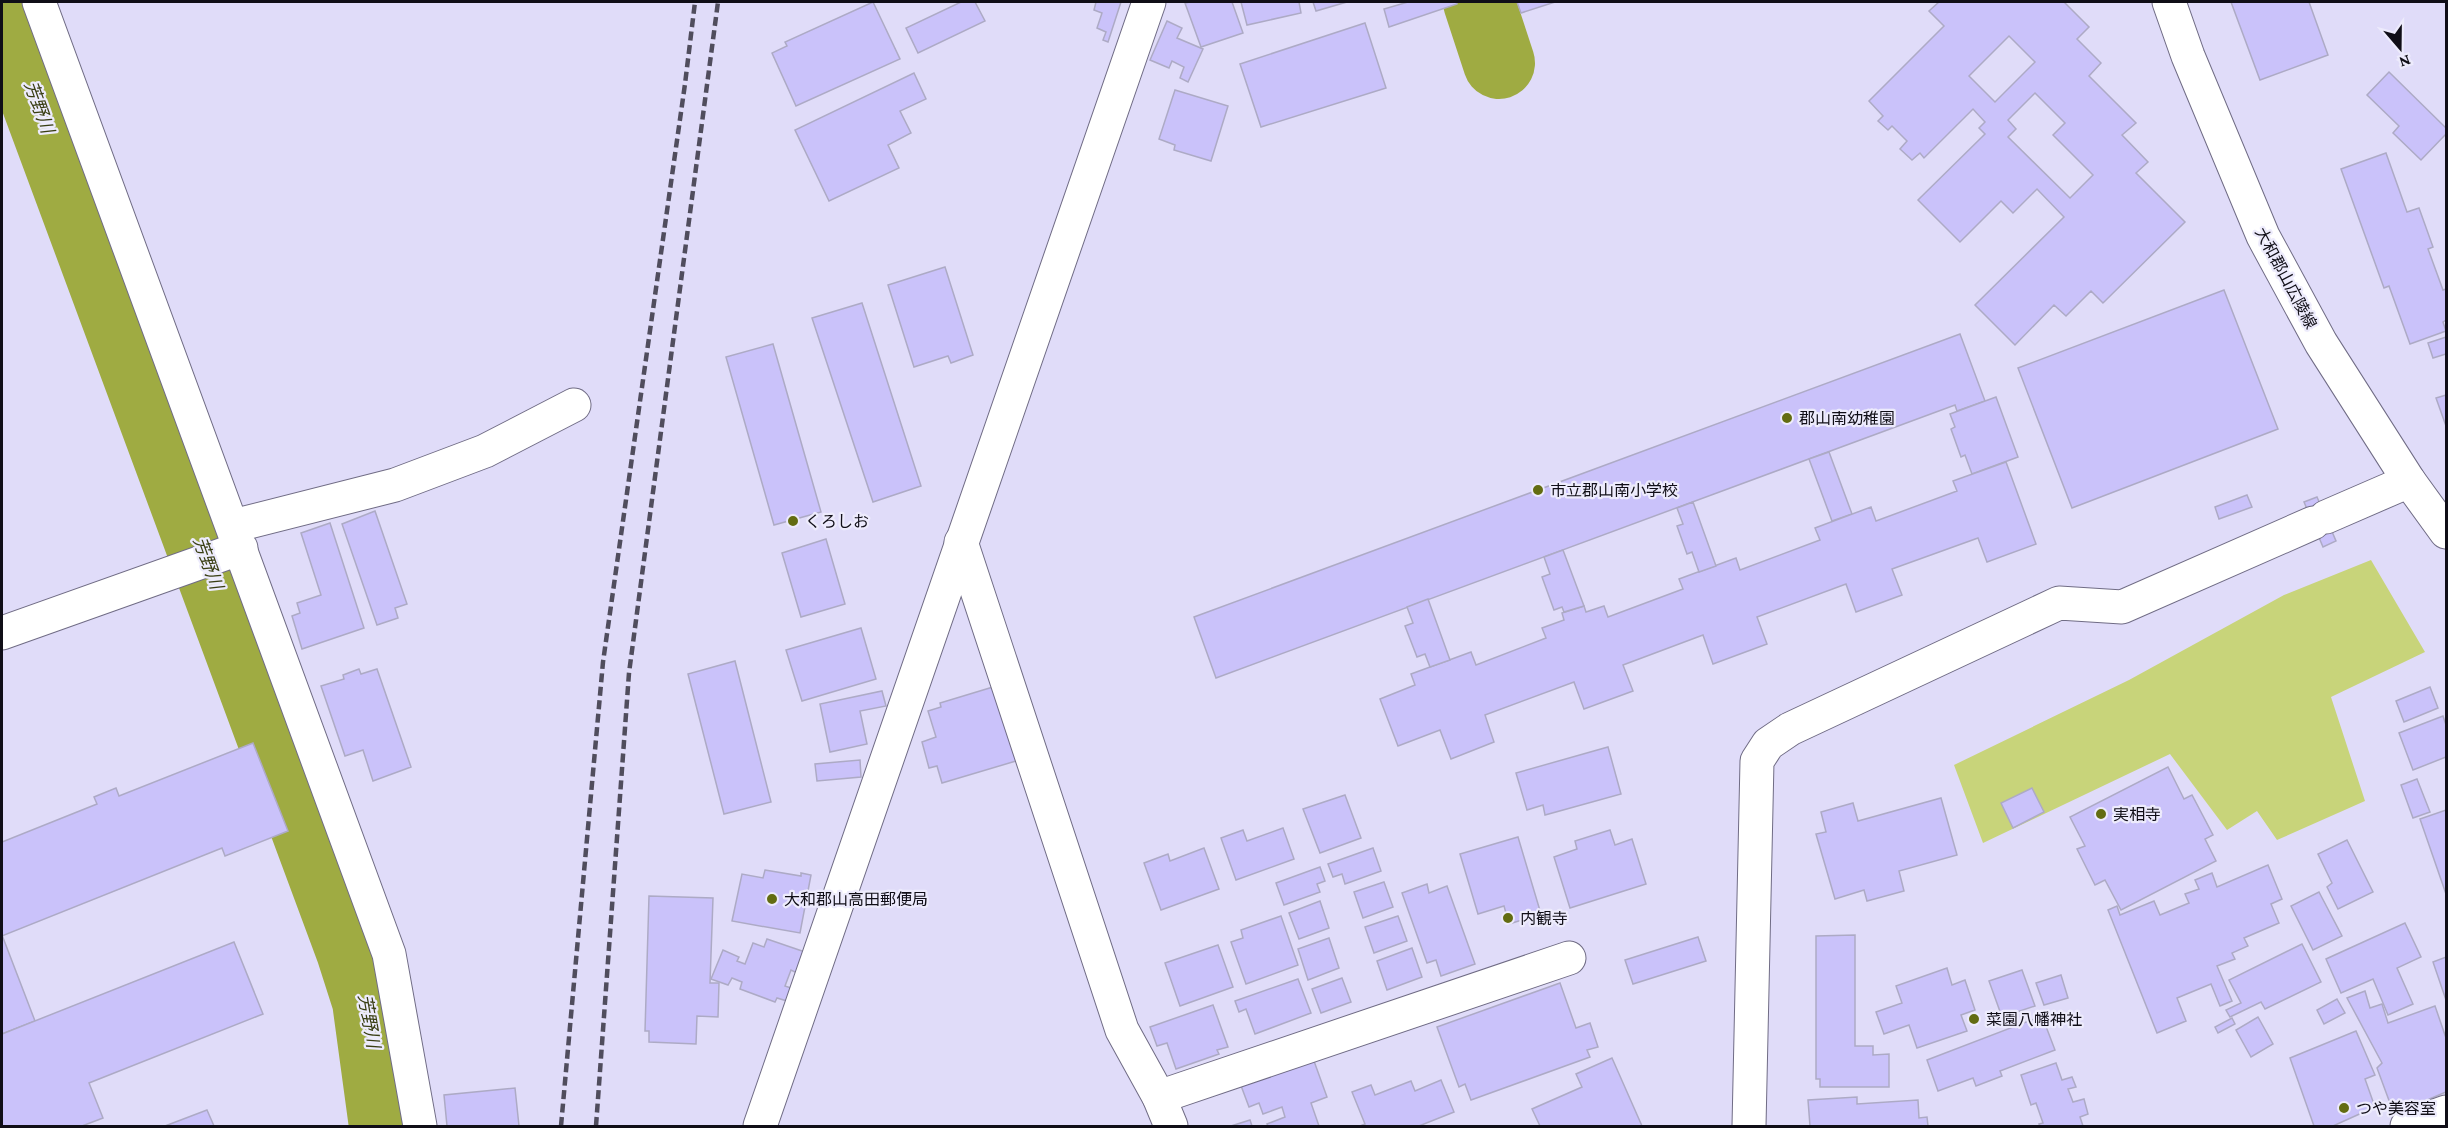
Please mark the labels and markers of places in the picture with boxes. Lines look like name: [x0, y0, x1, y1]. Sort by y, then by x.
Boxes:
place label: 郡山南幼稚園: [1799, 410, 1895, 427]
marker: 郡山南幼稚園: [1780, 411, 1794, 425]
place label: 市立郡山南小学校: [1550, 482, 1678, 499]
marker: 市立郡山南小学校: [1531, 483, 1545, 497]
place label: くろしお: [805, 513, 869, 530]
marker: くろしお: [786, 514, 800, 528]
place label: 実相寺: [2113, 806, 2161, 823]
marker: 実相寺: [2094, 807, 2108, 821]
place label: 大和郡山高田郵便局: [784, 891, 928, 908]
marker: 大和郡山高田郵便局: [765, 892, 779, 906]
place label: 内観寺: [1520, 910, 1568, 927]
marker: 内観寺: [1501, 911, 1515, 925]
place label: 菜園八幡神社: [1986, 1011, 2082, 1028]
marker: 菜園八幡神社: [1967, 1012, 1981, 1026]
place label: つや美容室: [2356, 1100, 2436, 1117]
marker: つや美容室: [2337, 1101, 2351, 1115]

